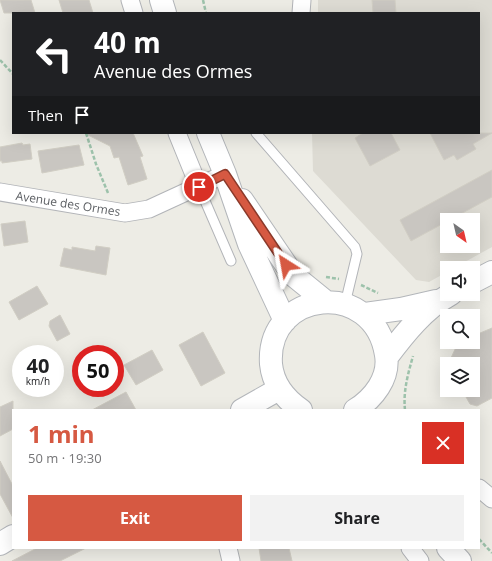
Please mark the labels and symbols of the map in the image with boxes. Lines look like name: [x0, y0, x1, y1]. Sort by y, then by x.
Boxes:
pin: [182, 170, 216, 204]
street label: Avenue des Ormes: [15, 187, 122, 220]
north arrow: [440, 213, 480, 253]
position arrow: [265, 244, 307, 286]
speed limit sign: 50: [72, 345, 124, 397]

